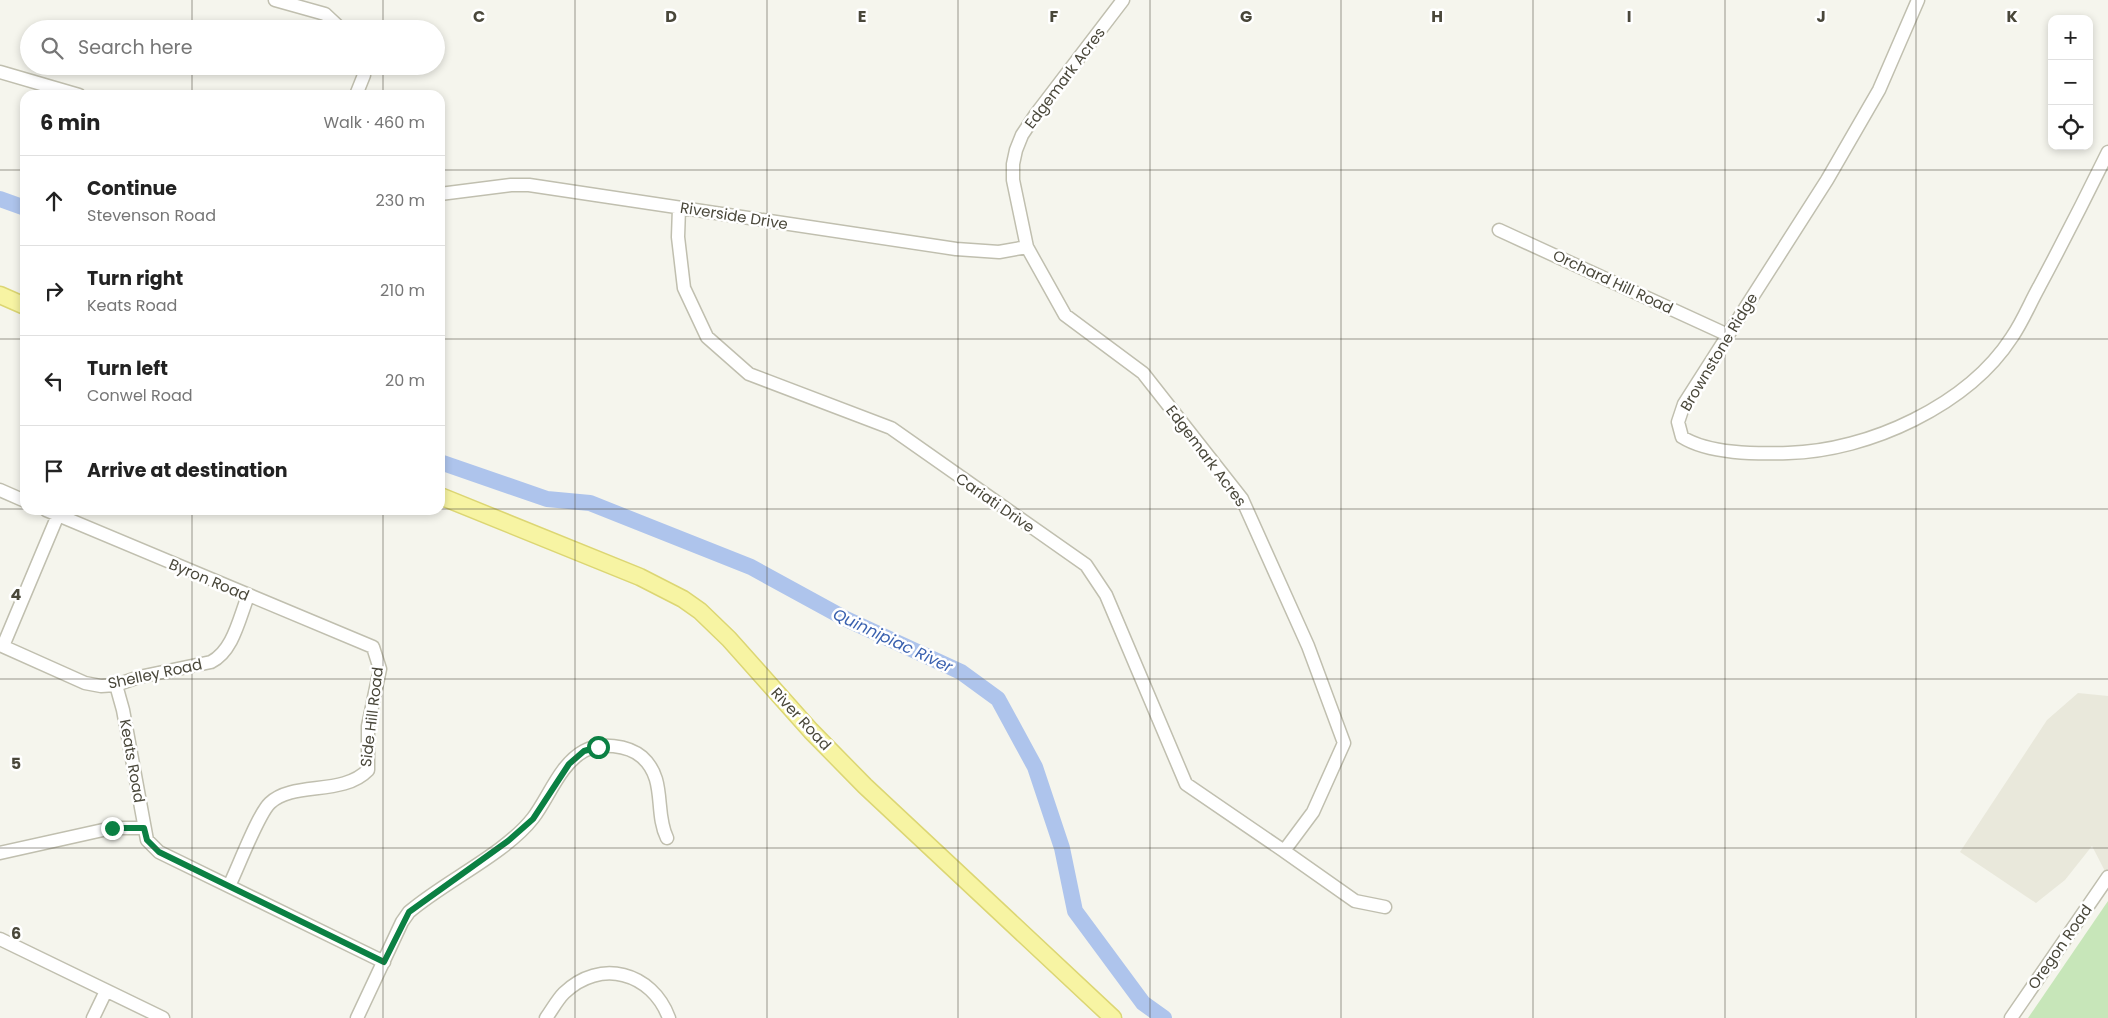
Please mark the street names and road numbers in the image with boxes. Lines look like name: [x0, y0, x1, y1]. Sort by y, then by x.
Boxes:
street label: Edgemark Acres: [1019, 22, 1110, 133]
street label: Riverside Drive: [679, 197, 789, 234]
street label: Orchard Hill Road: [1550, 244, 1677, 319]
street label: Brownstone Ridge: [1675, 289, 1762, 415]
street label: Edgemark Acres: [1161, 401, 1252, 511]
street label: Cariati Drive: [952, 468, 1039, 538]
street label: Byron Road: [166, 553, 253, 606]
street label: Shelley Road: [106, 653, 204, 694]
street label: Side Hill Road: [355, 666, 388, 768]
street label: River Road: [767, 683, 836, 755]
street label: Keats Road: [115, 717, 150, 804]
street label: Oregon Road: [2023, 900, 2097, 993]

